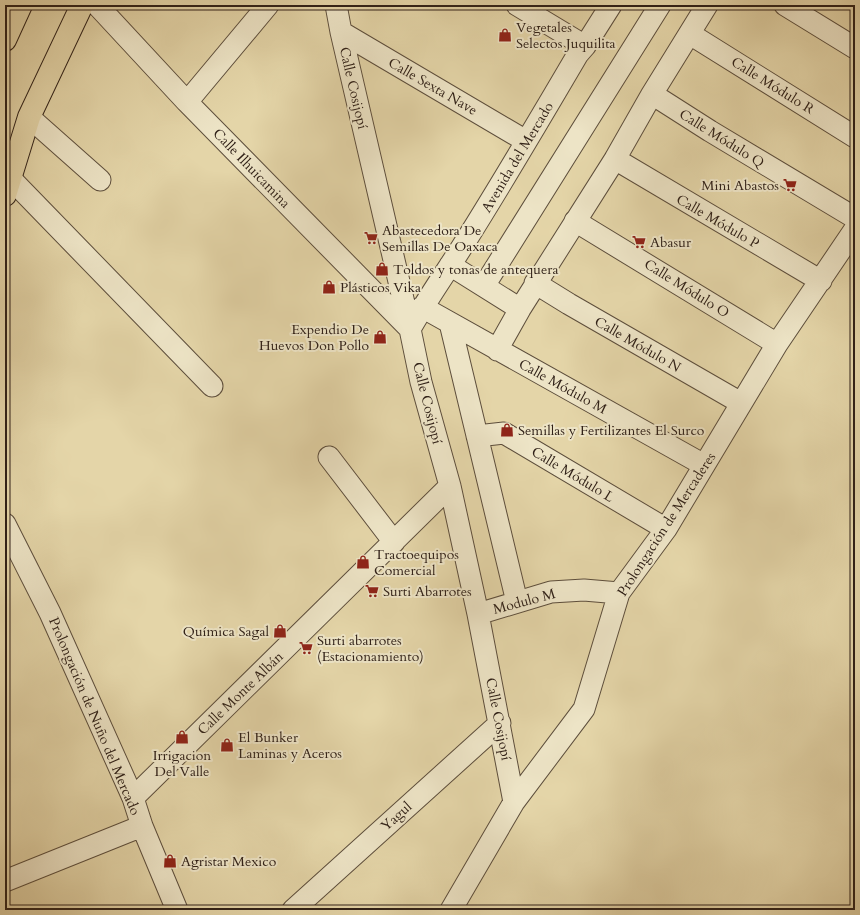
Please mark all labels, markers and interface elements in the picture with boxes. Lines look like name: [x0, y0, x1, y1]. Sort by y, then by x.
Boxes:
place label: Vegetales Selectos Juquilita: [516, 18, 616, 53]
shop icon: Vegetales Selectos Juquilita: [497, 27, 513, 43]
street label: Calle Cosijopí: [335, 45, 372, 131]
street label: Calle Módulo R: [728, 52, 818, 119]
street label: Calle Sexta Nave: [385, 53, 481, 120]
street label: Avenida del Mercado: [477, 98, 558, 216]
street label: Calle Módulo Q: [676, 105, 768, 172]
street label: Calle Ilhuicamina: [209, 124, 295, 212]
place label: Mini Abastos: [701, 176, 779, 195]
supermarket icon: Mini Abastos: [782, 177, 798, 193]
street label: Calle Módulo P: [673, 190, 763, 253]
place label: Abastecedora De Semillas De Oaxaca: [382, 221, 498, 256]
supermarket icon: Abastecedora De Semillas De Oaxaca: [363, 230, 379, 246]
place label: Abasur: [650, 233, 692, 252]
supermarket icon: Abasur: [631, 234, 647, 250]
street label: Calle Módulo O: [641, 255, 733, 322]
place label: Toldos y tonas de antequera: [393, 260, 559, 279]
shop icon: Toldos y tonas de antequera: [374, 261, 390, 277]
place label: Plásticos Vika: [340, 278, 421, 297]
shop icon: Plásticos Vika: [321, 279, 337, 295]
street label: Calle Módulo N: [591, 312, 684, 377]
place label: Expendio De Huevos Don Pollo: [259, 320, 369, 355]
shop icon: Expendio De Huevos Don Pollo: [372, 329, 388, 345]
street label: Calle Módulo M: [515, 354, 610, 418]
street label: Calle Cosijopí: [408, 360, 447, 446]
place label: Semillas y Fertilizantes El Surco: [518, 421, 705, 440]
shop icon: Semillas y Fertilizantes El Surco: [499, 422, 515, 438]
street label: Calle Módulo L: [528, 442, 618, 507]
street label: Prolongación de Mercaderes: [613, 448, 720, 600]
place label: Tractoequipos Comercial: [374, 545, 459, 580]
shop icon: Tractoequipos Comercial: [355, 554, 371, 570]
place label: Surti Abarrotes: [383, 582, 472, 601]
supermarket icon: Surti Abarrotes: [364, 583, 380, 599]
street label: Modulo M: [491, 584, 557, 619]
street label: Prolongación de Nuño del Mercado: [44, 614, 145, 818]
place label: Química Sagal: [183, 622, 269, 641]
shop icon: Química Sagal: [272, 623, 288, 639]
place label: Surti abarrotes (Estacionamiento): [317, 631, 424, 666]
supermarket icon: Surti abarrotes (Estacionamiento): [298, 640, 314, 656]
street label: Calle Monte Albán: [193, 647, 287, 739]
street label: Calle Cosijopí: [481, 676, 516, 762]
place label: El Bunker Laminas y Aceros: [238, 728, 342, 763]
shop icon: Irrigacion Del Valle: [174, 729, 190, 745]
shop icon: El Bunker Laminas y Aceros: [219, 737, 235, 753]
place label: Irrigacion Del Valle: [153, 746, 211, 781]
street label: Yagul: [377, 797, 416, 835]
place label: Agristar Mexico: [181, 852, 277, 871]
shop icon: Agristar Mexico: [162, 853, 178, 869]

